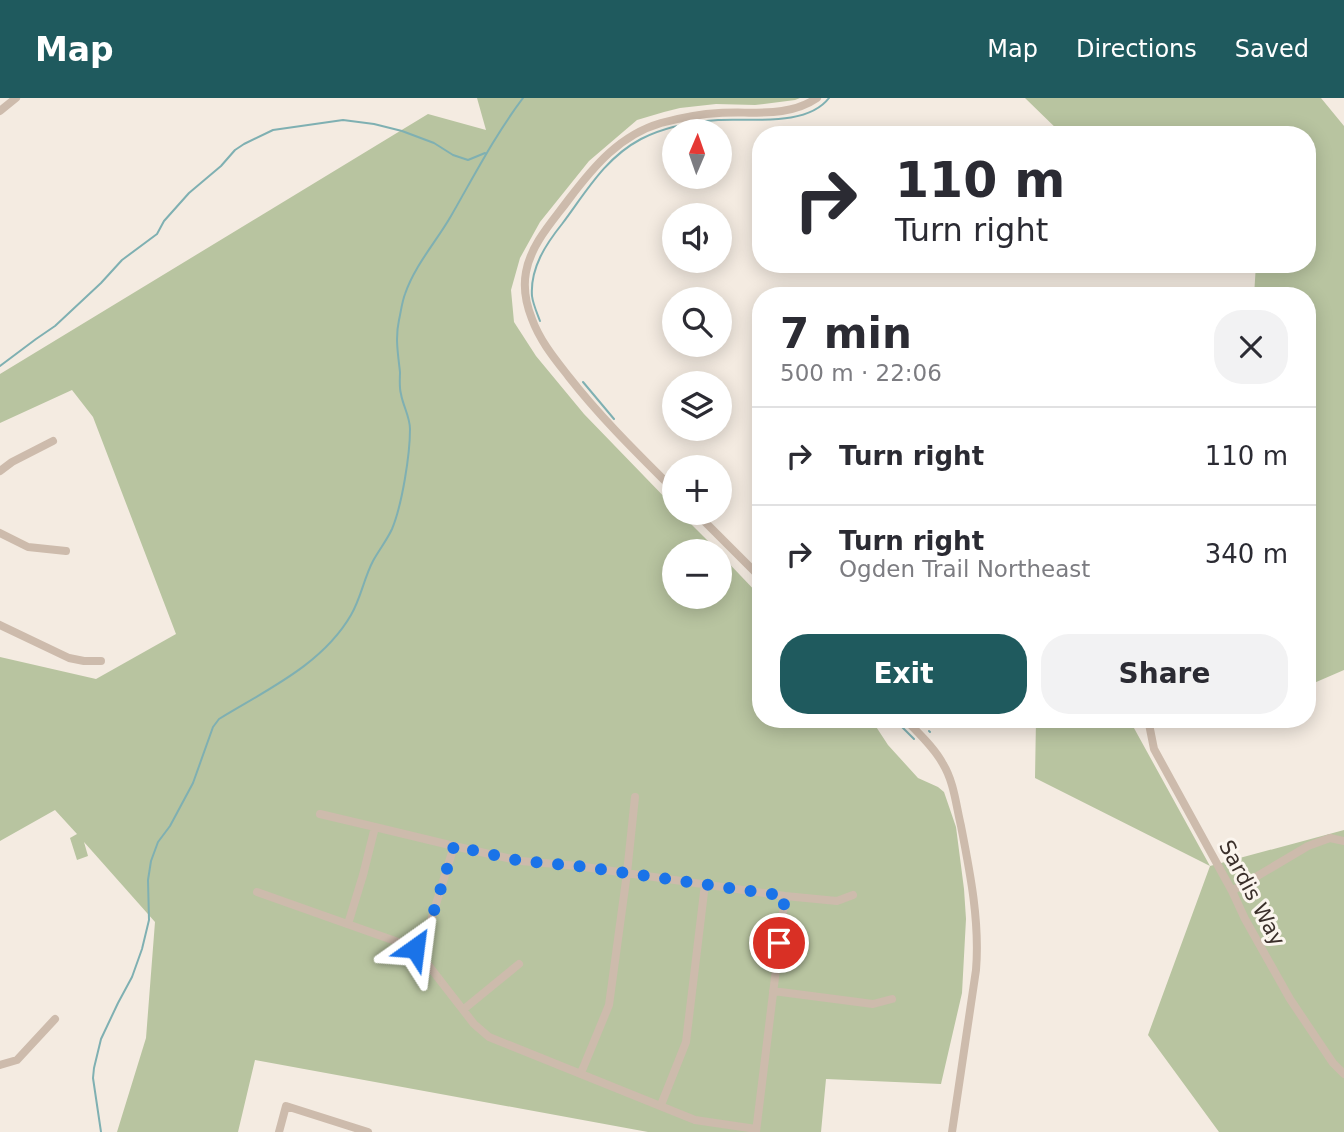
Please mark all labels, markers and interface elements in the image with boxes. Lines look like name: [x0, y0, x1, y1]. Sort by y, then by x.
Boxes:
text: Map: [35, 30, 114, 69]
text: Map: [987, 35, 1038, 63]
text: Directions: [1076, 35, 1197, 63]
text: Saved: [1235, 35, 1309, 63]
north arrow: [662, 119, 732, 189]
map controls: [662, 119, 732, 609]
text: 110 m: [895, 152, 1065, 209]
icon: right: [780, 154, 871, 245]
button: sound: [662, 203, 732, 273]
text: Turn right: [895, 211, 1048, 249]
button: search: [662, 287, 732, 357]
text: 7 min: [780, 309, 912, 358]
button: close: [1214, 310, 1288, 384]
text: 500 m · 22:06: [780, 360, 942, 386]
button: layers: [662, 371, 732, 441]
icon: right: [780, 437, 818, 475]
text: Turn right: [839, 441, 984, 471]
text: 110 m: [1205, 441, 1288, 471]
button: +: [662, 455, 732, 525]
text: Turn right: [839, 526, 984, 556]
icon: right: [780, 535, 818, 573]
button: −: [662, 539, 732, 609]
text: 340 m: [1205, 539, 1288, 569]
text: Ogden Trail Northeast: [839, 556, 1090, 582]
button: Exit: [780, 634, 1027, 714]
button: Share: [1041, 634, 1288, 714]
street label: Sardis Way: [1214, 836, 1290, 950]
position arrow: [378, 911, 452, 985]
pin: [749, 913, 809, 973]
icon: arrive: [760, 924, 798, 962]

